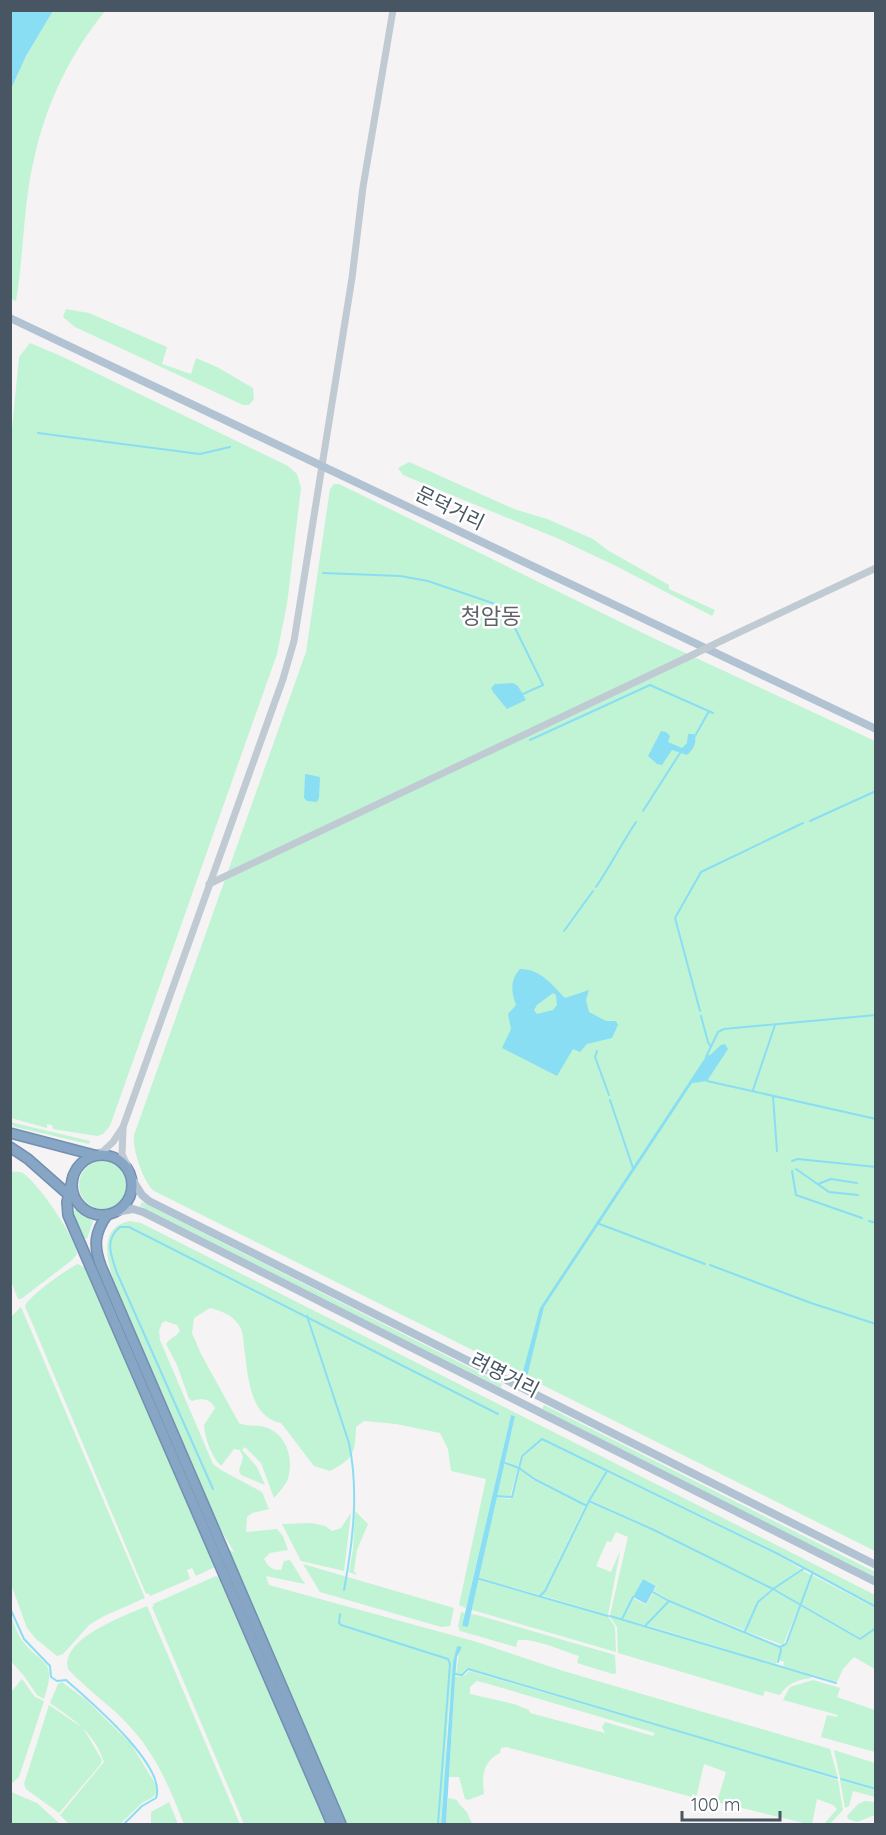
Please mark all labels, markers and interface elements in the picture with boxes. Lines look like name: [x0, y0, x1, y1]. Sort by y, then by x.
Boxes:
street label: 문덕거리: [412, 480, 489, 535]
district label: 청암동: [461, 602, 521, 630]
street label: 려명거리: [467, 1347, 544, 1402]
scale bar: [682, 1784, 780, 1822]
text: 100 m: [691, 1793, 740, 1816]

